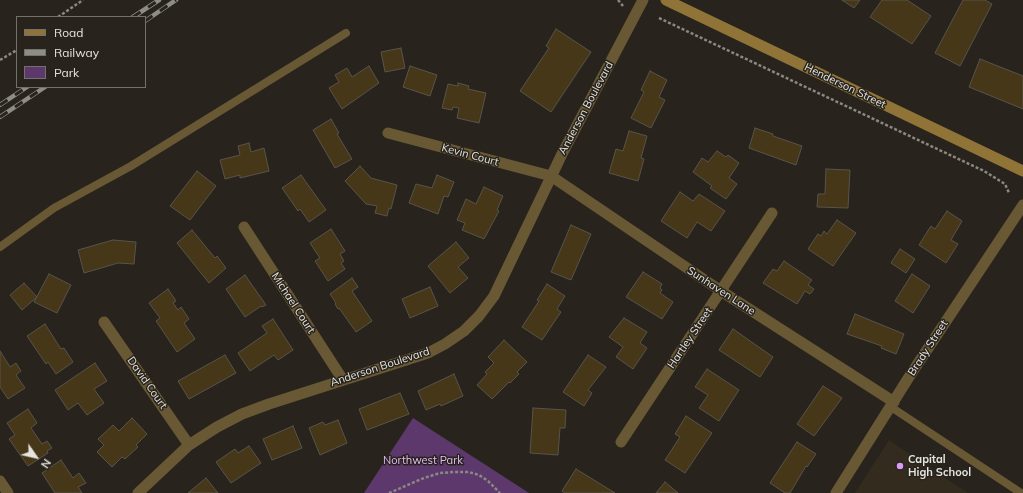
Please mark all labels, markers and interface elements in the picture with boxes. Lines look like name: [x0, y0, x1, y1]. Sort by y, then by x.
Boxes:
legend: [16, 16, 146, 88]
text: Road: [54, 25, 83, 40]
text: Railway: [54, 45, 99, 60]
street label: Anderson Boulevard: [556, 59, 616, 157]
street label: Henderson Street: [802, 61, 888, 111]
text: Park: [54, 65, 79, 80]
street label: Kevin Court: [440, 141, 500, 169]
street label: Sunhaven Lane: [684, 264, 758, 318]
street label: Michael Court: [268, 270, 318, 336]
street label: Hartley Street: [665, 305, 715, 371]
street label: Brady Street: [905, 318, 951, 378]
street label: Anderson Boulevard: [329, 345, 431, 389]
street label: David Court: [124, 354, 170, 412]
north arrow: [16, 437, 56, 477]
place label: Capital High School: [908, 453, 971, 479]
park label: Northwest Park: [383, 454, 463, 468]
text: N: [38, 456, 54, 471]
marker: Capital High School: [895, 461, 905, 471]

